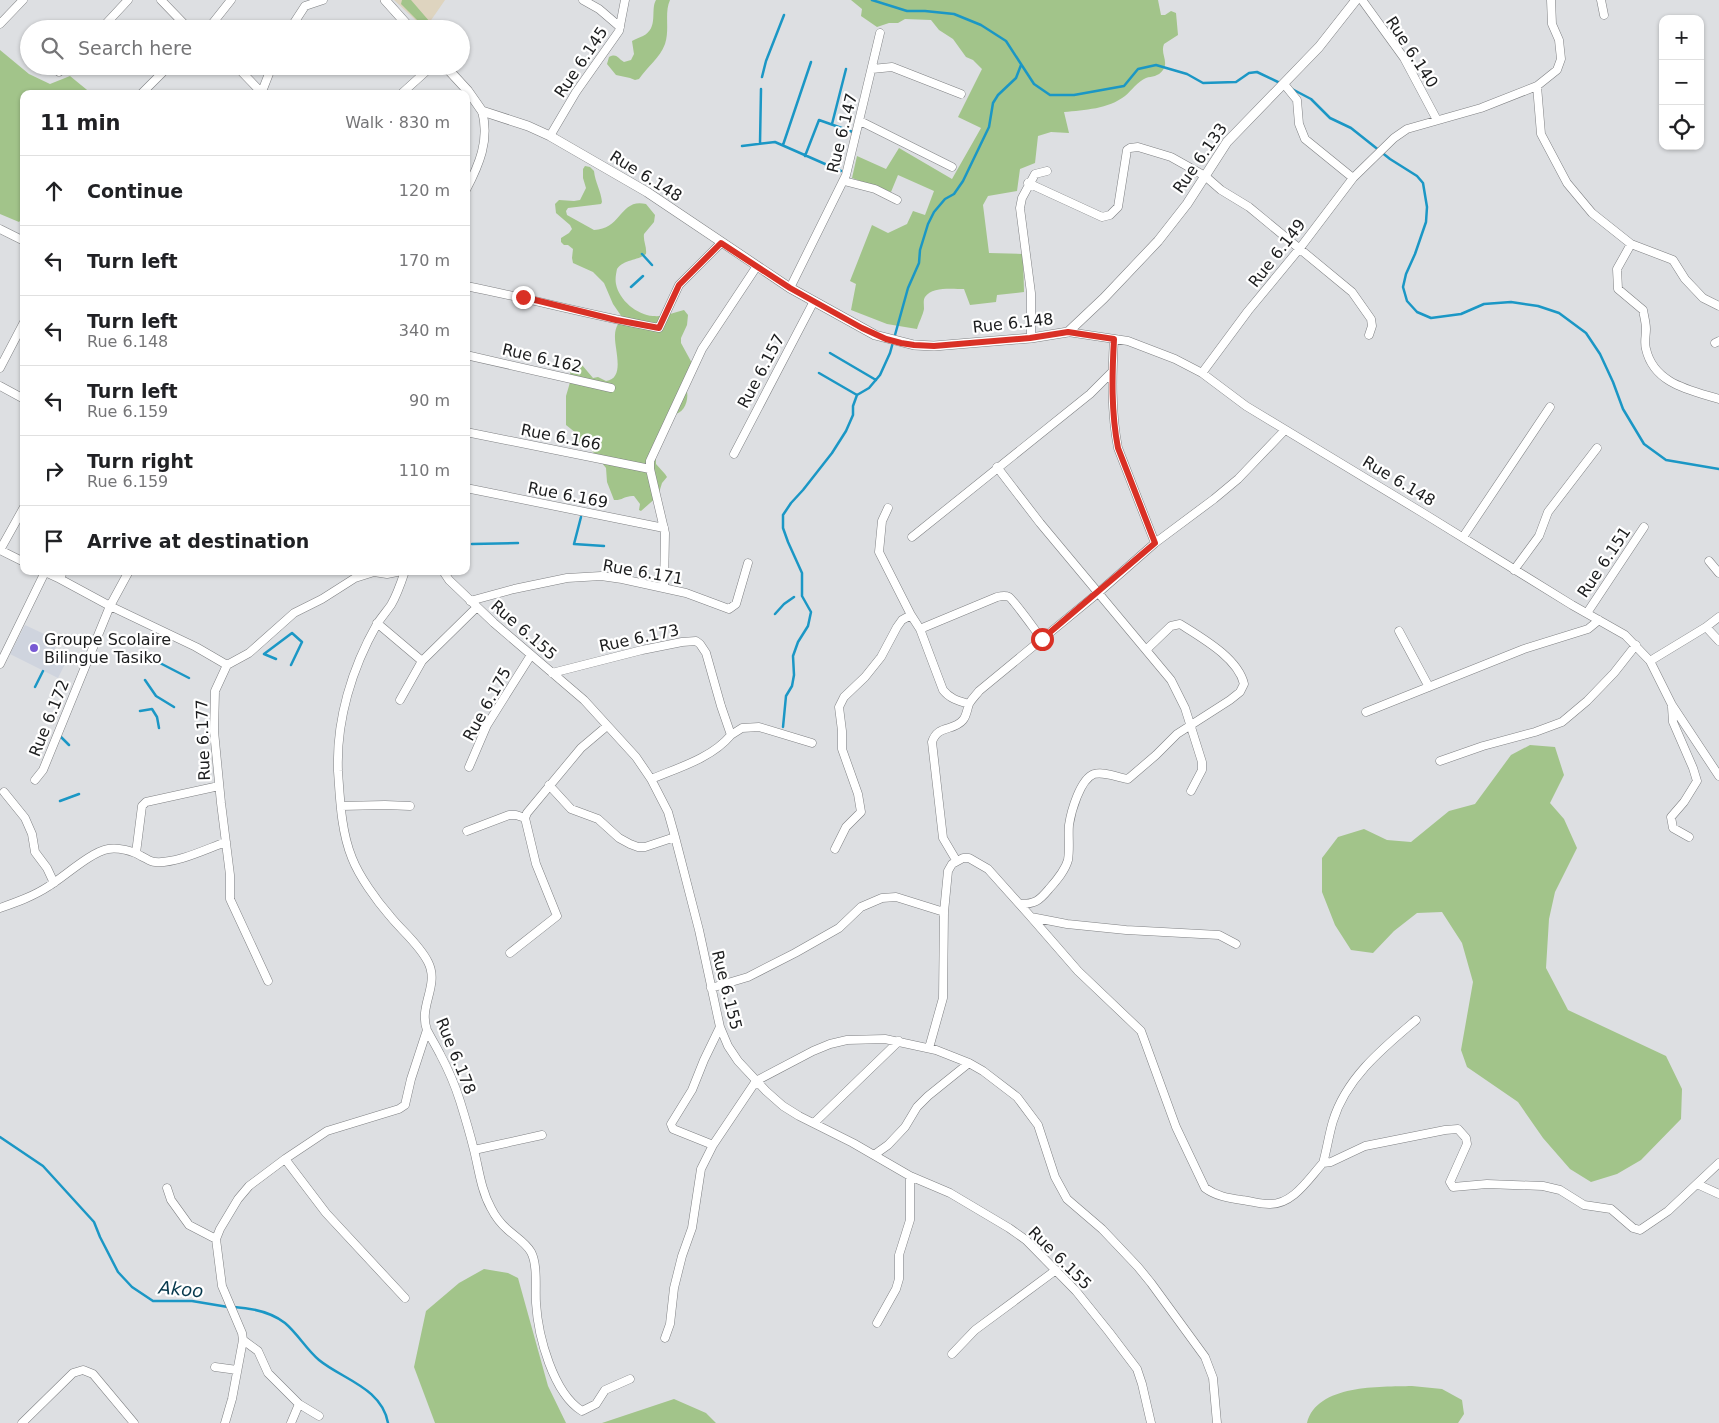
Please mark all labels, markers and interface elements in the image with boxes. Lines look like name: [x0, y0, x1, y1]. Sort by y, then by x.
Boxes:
street label: Rue 6.140: [1382, 13, 1442, 91]
map controls: [1659, 15, 1704, 150]
button: +: [1659, 15, 1704, 60]
search box: [20, 20, 470, 75]
street label: Rue 6.145: [550, 23, 612, 101]
icon: search: [38, 34, 66, 62]
text: Search here: [78, 37, 192, 59]
button: −: [1659, 60, 1704, 105]
street label: Rue 6.147: [823, 91, 861, 175]
button: locate: [1659, 105, 1704, 150]
text: 11 min: [40, 111, 121, 135]
text: Walk · 830 m: [345, 113, 450, 132]
street label: Rue 6.133: [1169, 119, 1231, 197]
street label: Rue 6.148: [607, 146, 685, 206]
icon: ahead: [40, 177, 68, 205]
text: Continue: [87, 180, 183, 202]
text: 120 m: [399, 181, 450, 200]
street label: Rue 6.149: [1244, 215, 1310, 291]
icon: left: [40, 247, 68, 275]
text: Turn left: [87, 250, 178, 272]
text: 170 m: [399, 251, 450, 270]
route end: [512, 286, 535, 309]
street label: Rue 6.148: [972, 309, 1054, 337]
text: Turn left: [87, 310, 178, 332]
icon: left: [40, 317, 68, 345]
text: 340 m: [399, 321, 450, 340]
street label: Rue 6.157: [734, 331, 788, 411]
text: Rue 6.148: [87, 332, 168, 351]
street label: Rue 6.162: [500, 340, 584, 376]
text: Turn left: [87, 380, 178, 402]
icon: left: [40, 387, 68, 415]
text: 90 m: [409, 391, 450, 410]
text: Rue 6.159: [87, 402, 168, 421]
street label: Rue 6.166: [519, 420, 603, 454]
text: Turn right: [87, 450, 193, 472]
street label: Rue 6.148: [1359, 452, 1439, 510]
icon: right: [40, 457, 68, 485]
text: 110 m: [399, 461, 450, 480]
text: Rue 6.159: [87, 472, 168, 491]
street label: Rue 6.169: [526, 478, 610, 512]
street label: Rue 6.151: [1573, 523, 1635, 601]
icon: arrive: [40, 527, 68, 555]
text: Arrive at destination: [87, 530, 309, 552]
street label: Rue 6.171: [601, 556, 685, 588]
street label: Rue 6.155: [487, 596, 561, 664]
street label: Rue 6.173: [597, 620, 681, 656]
route start: [1031, 628, 1054, 651]
place label: Groupe Scolaire Bilingue Tasiko: [44, 630, 171, 667]
marker: Groupe Scolaire Bilingue Tasiko: [28, 642, 40, 654]
street label: Rue 6.175: [459, 664, 515, 744]
street label: Rue 6.172: [25, 677, 73, 759]
street label: Rue 6.177: [192, 699, 214, 781]
street label: Rue 6.155: [708, 948, 746, 1032]
street label: Rue 6.178: [432, 1015, 480, 1097]
street label: Rue 6.155: [1025, 1223, 1095, 1293]
water label: Akoo: [157, 1277, 204, 1301]

